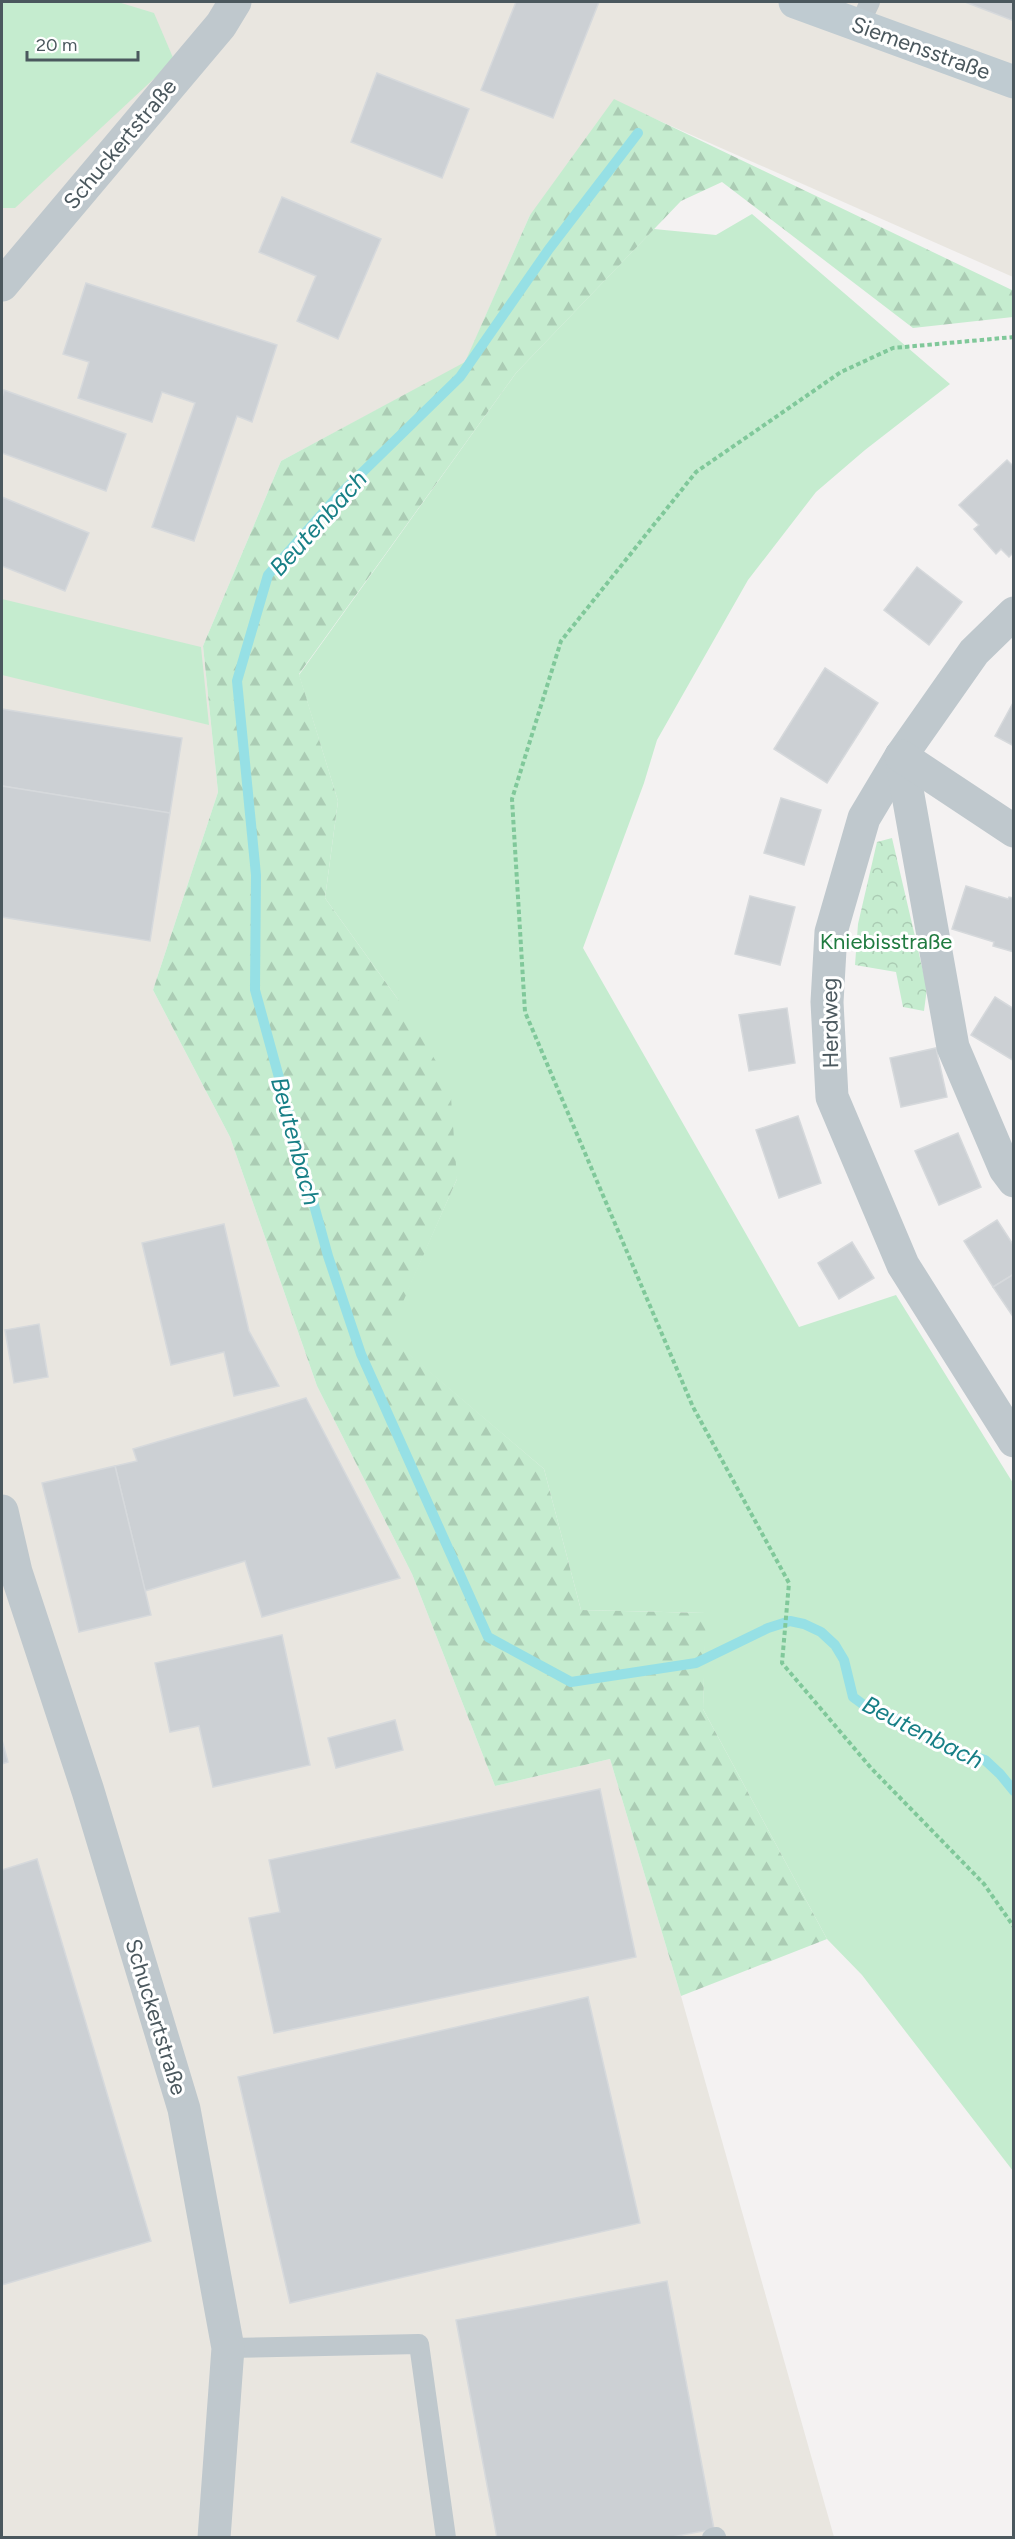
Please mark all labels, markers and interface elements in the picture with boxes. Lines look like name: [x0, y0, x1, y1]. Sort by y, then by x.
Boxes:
street label: Siemensstraße: [848, 10, 994, 86]
scale bar: [27, 24, 138, 62]
text: 20 m: [36, 34, 77, 56]
street label: Schuckertstraße: [58, 73, 182, 215]
water label: Beutenbach: [263, 464, 373, 582]
park label: Kniebisstraße: [820, 928, 952, 955]
street label: Herdweg: [816, 977, 844, 1069]
water label: Beutenbach: [265, 1074, 327, 1208]
water label: Beutenbach: [858, 1689, 988, 1775]
street label: Schuckertstraße: [119, 1936, 193, 2098]

